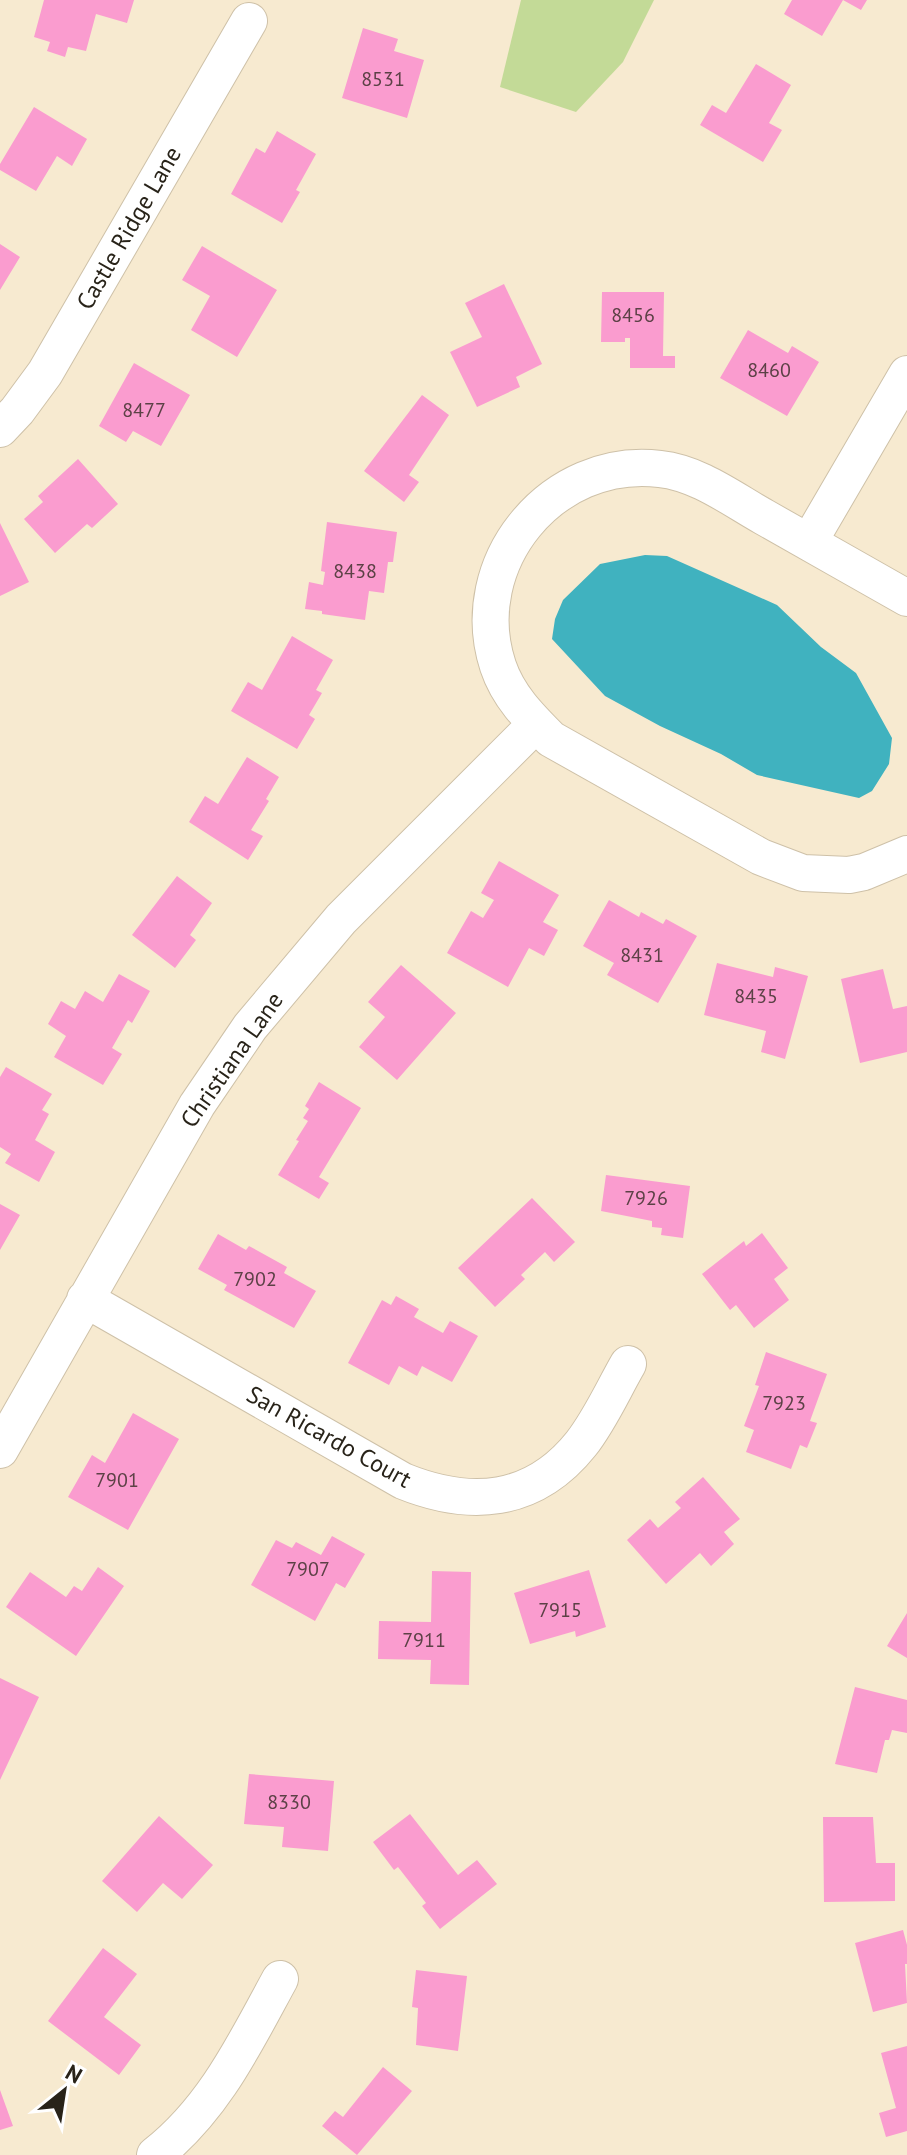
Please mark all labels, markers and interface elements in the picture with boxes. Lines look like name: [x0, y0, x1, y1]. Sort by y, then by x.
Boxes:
house number: 8531: [361, 66, 405, 92]
street label: Castle Ridge Lane: [69, 141, 188, 315]
house number: 8456: [611, 302, 655, 328]
house number: 8460: [747, 357, 791, 383]
house number: 8477: [122, 397, 166, 423]
house number: 8438: [333, 558, 377, 584]
house number: 8431: [620, 942, 664, 968]
house number: 8435: [734, 983, 778, 1009]
street label: Christiana Lane: [173, 986, 290, 1134]
house number: 7926: [624, 1185, 668, 1211]
house number: 7902: [233, 1266, 277, 1292]
street label: San Ricardo Court: [241, 1378, 417, 1495]
house number: 7923: [762, 1390, 806, 1416]
house number: 7901: [95, 1467, 139, 1493]
house number: 7907: [286, 1556, 330, 1582]
house number: 7915: [538, 1597, 582, 1623]
house number: 7911: [402, 1627, 446, 1653]
house number: 8330: [267, 1789, 311, 1815]
north arrow: [24, 2051, 104, 2131]
text: N: [61, 2058, 87, 2089]

